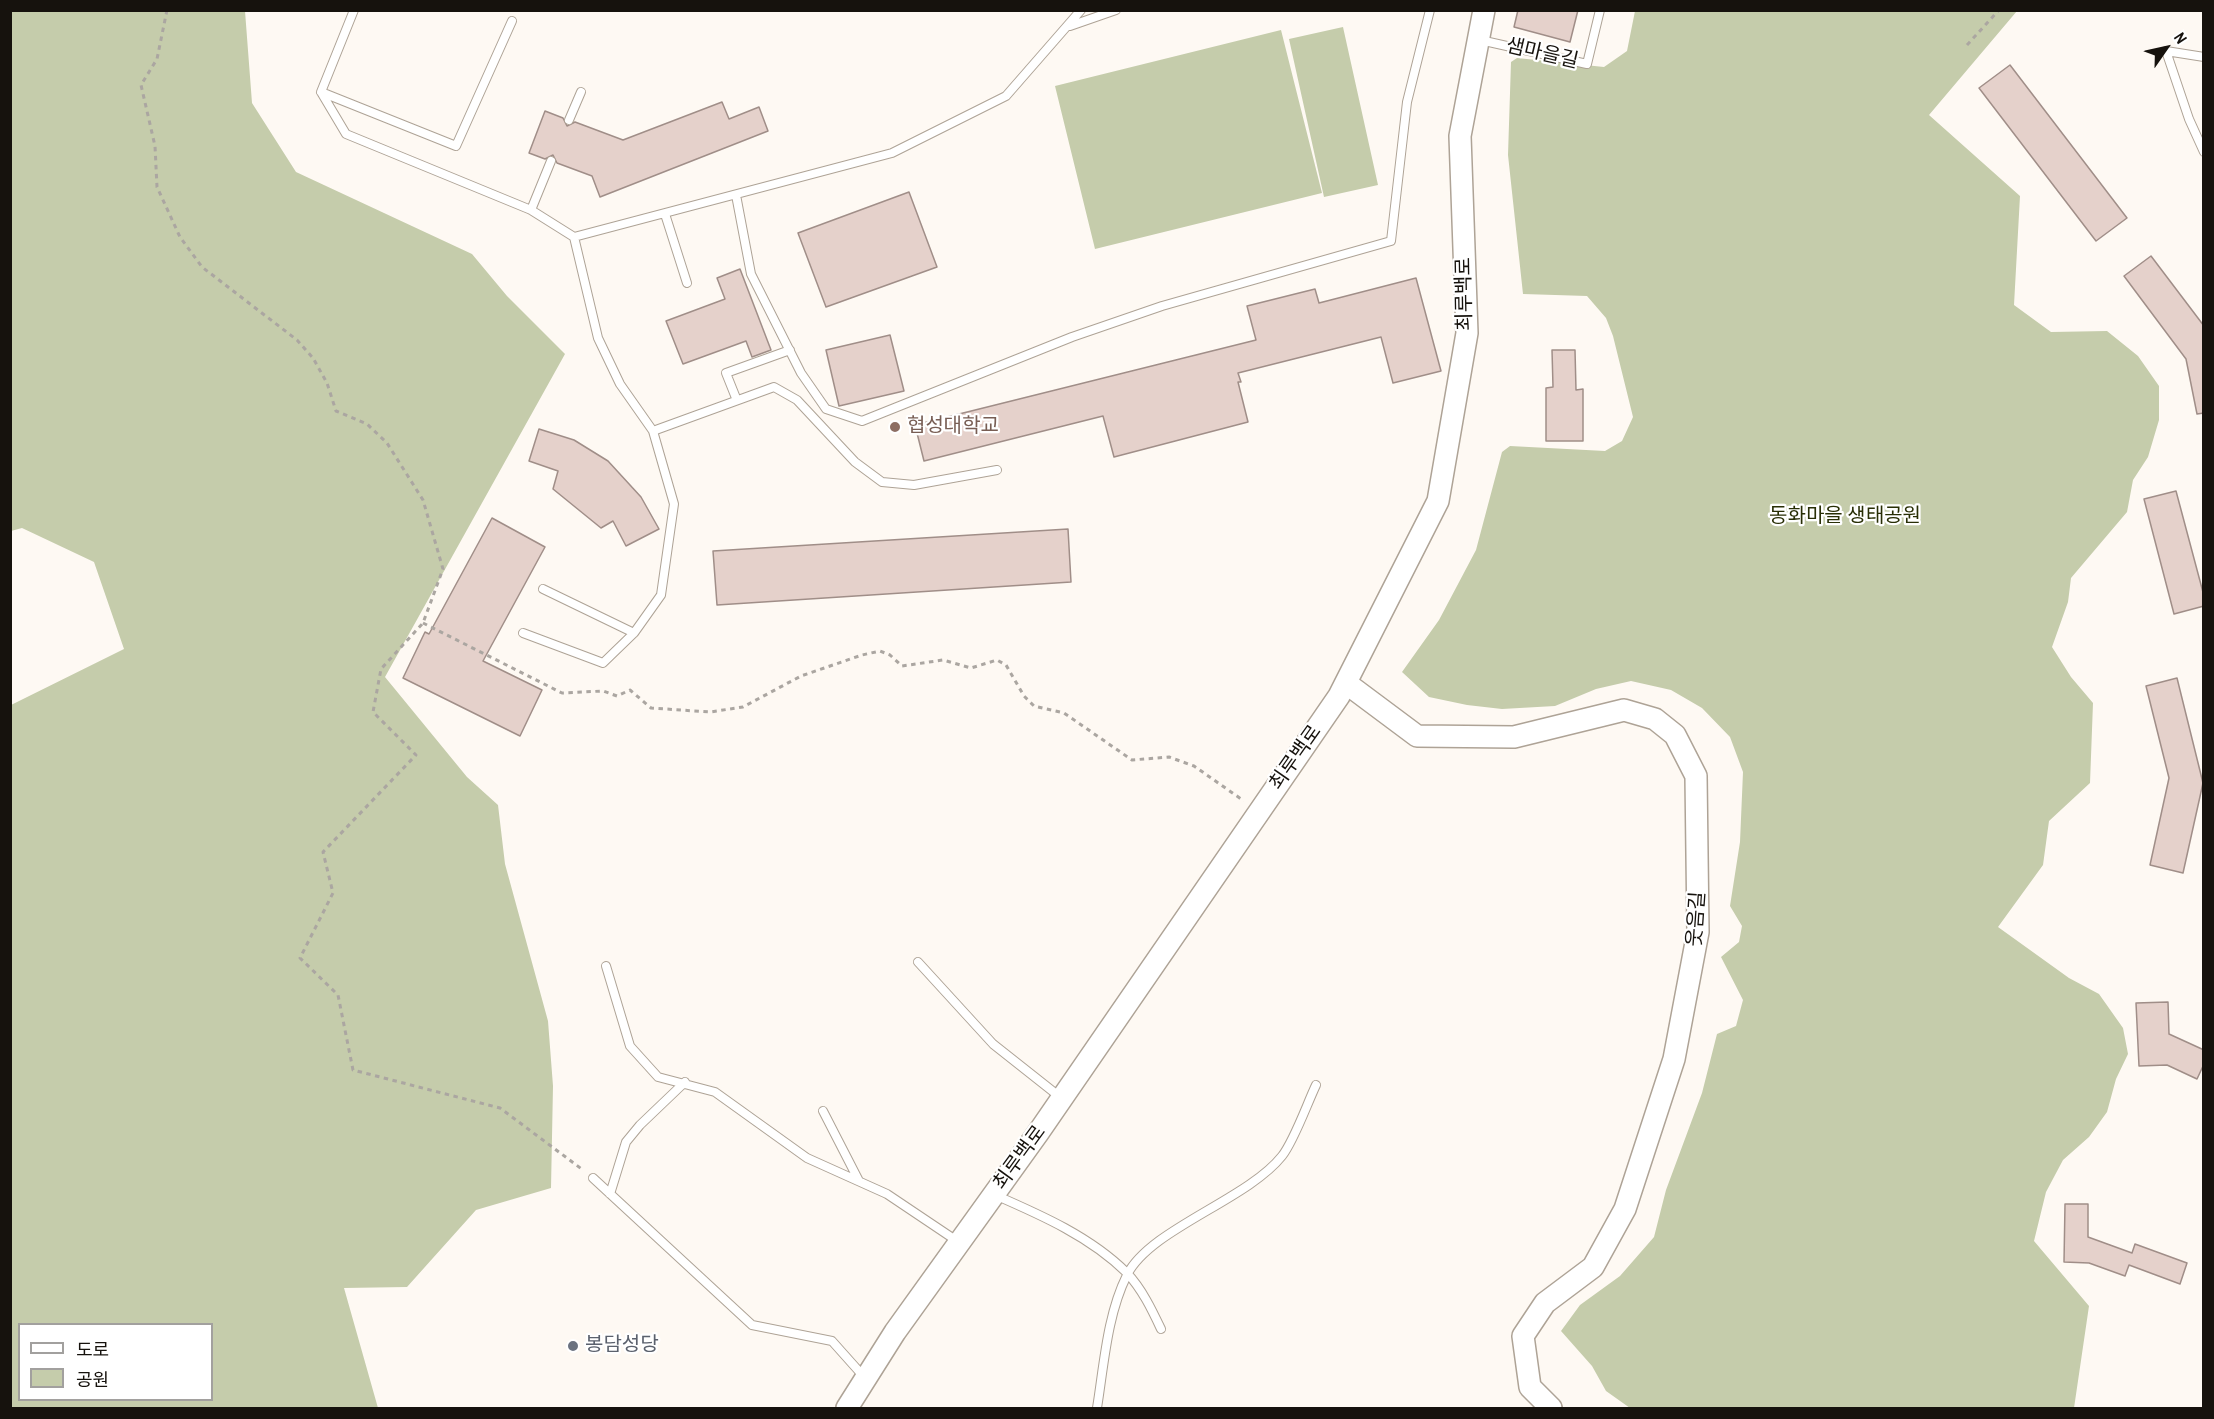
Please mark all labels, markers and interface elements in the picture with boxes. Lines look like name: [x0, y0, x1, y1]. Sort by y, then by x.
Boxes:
north arrow: [2136, 18, 2196, 78]
text: N: [2169, 28, 2193, 48]
street label: 샘마을길: [1503, 34, 1581, 74]
street label: 최루백로: [1452, 257, 1478, 331]
place label: 협성대학교: [907, 415, 999, 439]
marker: 협성대학교: [888, 420, 902, 434]
park label: 동화마을 생태공원: [1769, 505, 1921, 529]
street label: 최루백로: [1265, 721, 1327, 795]
street label: 웃음길: [1683, 891, 1711, 947]
street label: 최루백로: [989, 1121, 1051, 1195]
legend: [18, 1323, 213, 1401]
place label: 봉담성당: [585, 1334, 659, 1358]
text: 도로: [76, 1337, 109, 1362]
marker: 봉담성당: [566, 1339, 580, 1353]
text: 공원: [76, 1367, 109, 1392]

